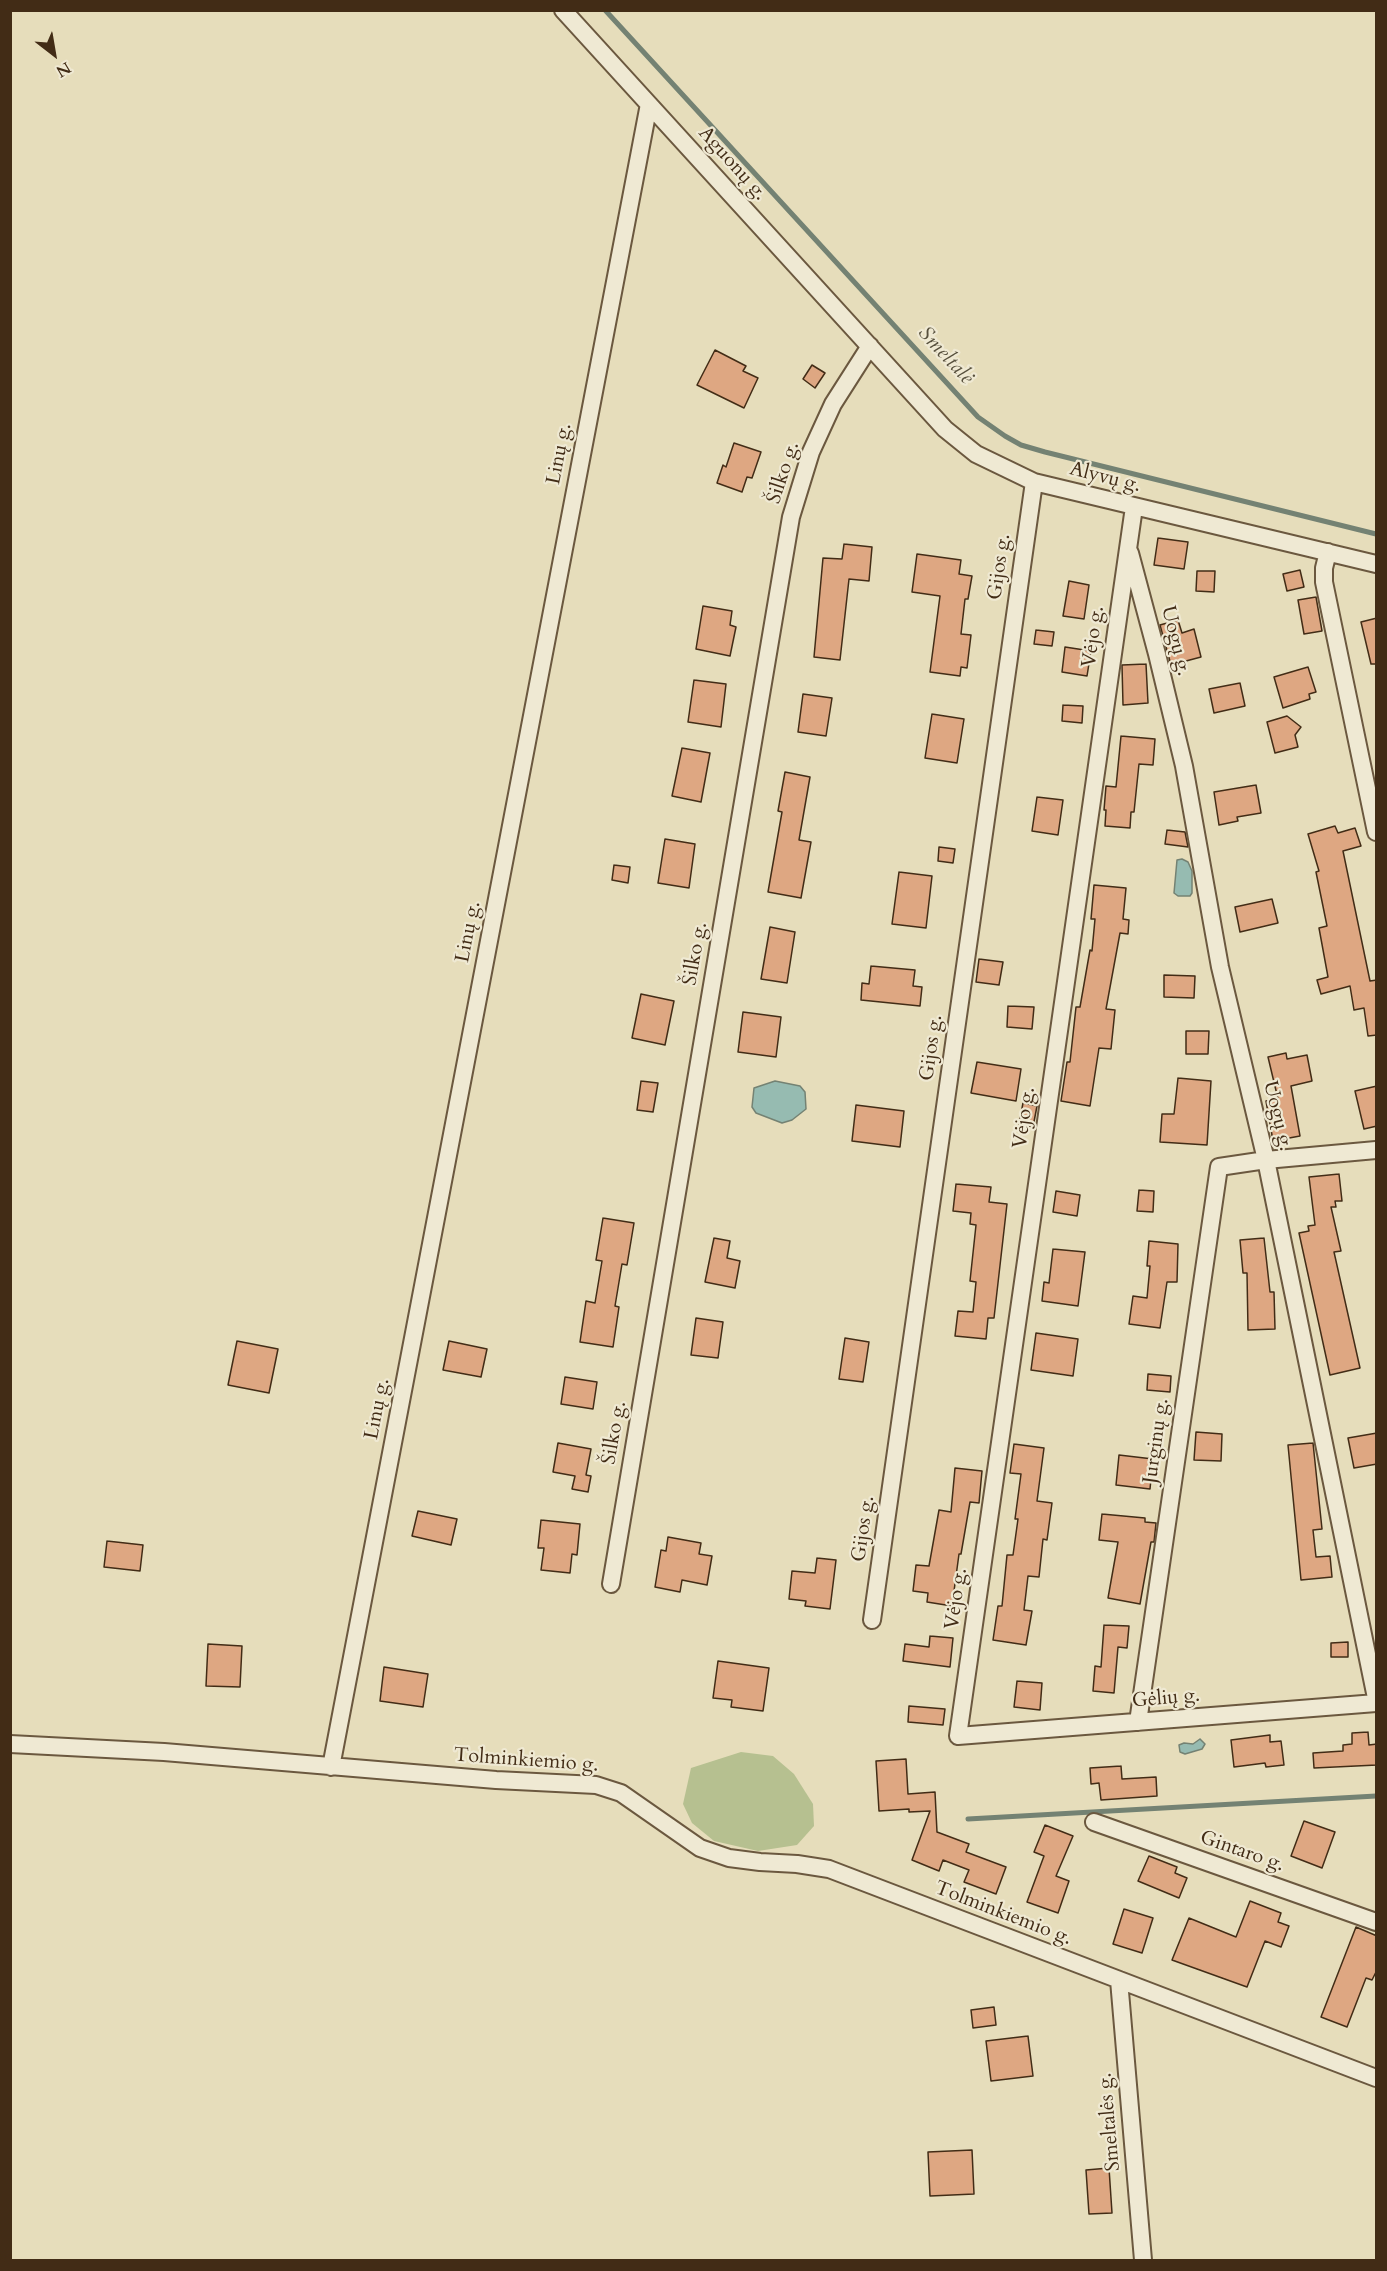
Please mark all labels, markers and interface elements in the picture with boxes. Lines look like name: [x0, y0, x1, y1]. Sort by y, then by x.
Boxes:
north arrow: [24, 24, 84, 84]
text: N: [52, 56, 75, 82]
street label: Aguonų g.: [693, 122, 771, 206]
water label: Smeltalė: [912, 322, 978, 390]
street label: Linų g.: [542, 421, 578, 487]
street label: Šilko g.: [763, 439, 805, 507]
street label: Alyvų g.: [1067, 458, 1143, 498]
street label: Gijos g.: [984, 533, 1016, 601]
street label: Uogų g.: [1155, 604, 1195, 678]
street label: Vėjo g.: [1078, 605, 1110, 669]
street label: Linų g.: [451, 899, 487, 965]
street label: Šilko g.: [679, 920, 713, 988]
street label: Gijos g.: [916, 1014, 948, 1082]
street label: Uogų g.: [1257, 1079, 1297, 1153]
street label: Vėjo g.: [1009, 1086, 1041, 1150]
street label: Linų g.: [360, 1376, 396, 1442]
street label: Jurginų g.: [1139, 1397, 1175, 1485]
street label: Šilko g.: [598, 1399, 632, 1467]
street label: Gijos g.: [848, 1495, 880, 1563]
street label: Vėjo g.: [941, 1567, 973, 1631]
street label: Gėlių g.: [1131, 1684, 1201, 1714]
street label: Tolminkiemio g.: [453, 1744, 599, 1778]
street label: Gintaro g.: [1197, 1826, 1287, 1878]
street label: Tolminkiemio g.: [931, 1877, 1075, 1951]
street label: Smeltalės g.: [1094, 2072, 1126, 2172]

